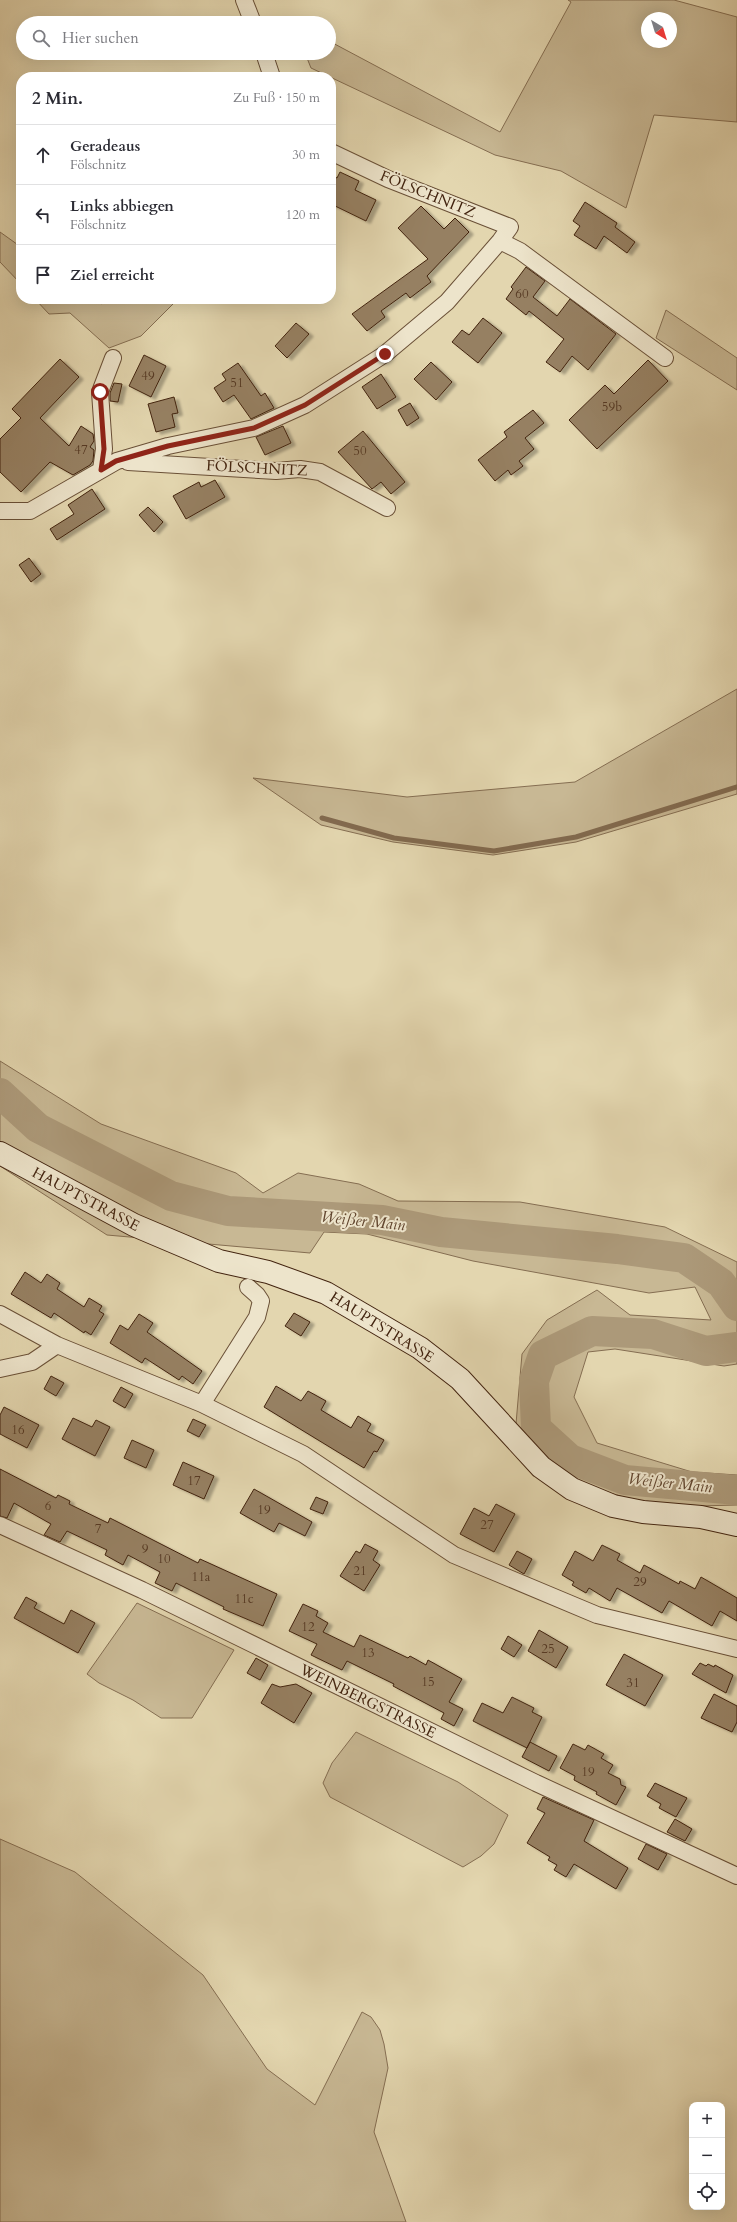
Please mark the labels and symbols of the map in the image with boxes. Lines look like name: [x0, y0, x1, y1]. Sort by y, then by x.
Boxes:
north arrow: [641, 12, 677, 48]
street label: FÖLSCHNITZ: [377, 166, 479, 222]
house number: 60: [515, 285, 529, 303]
route end: [376, 345, 394, 363]
house number: 49: [141, 367, 155, 385]
house number: 51: [230, 374, 244, 392]
route start: [91, 383, 109, 401]
house number: 59b: [602, 398, 622, 416]
house number: 47: [74, 441, 88, 459]
house number: 50: [353, 442, 367, 460]
street label: FÖLSCHNITZ: [206, 455, 308, 481]
street label: HAUPTSTRASSE: [29, 1162, 143, 1236]
water label: Weißer Main: [320, 1206, 406, 1236]
street label: HAUPTSTRASSE: [326, 1287, 438, 1367]
house number: 16: [11, 1421, 25, 1439]
water label: Weißer Main: [627, 1468, 713, 1498]
house number: 17: [187, 1472, 201, 1490]
house number: 6: [45, 1497, 52, 1515]
house number: 19: [257, 1501, 271, 1519]
house number: 27: [480, 1516, 494, 1534]
house number: 7: [95, 1520, 102, 1538]
house number: 9: [142, 1540, 149, 1558]
house number: 10: [157, 1550, 171, 1568]
house number: 21: [353, 1562, 367, 1580]
house number: 11a: [192, 1568, 211, 1586]
house number: 29: [633, 1573, 647, 1591]
house number: 11c: [234, 1590, 254, 1608]
house number: 12: [301, 1618, 315, 1636]
house number: 25: [541, 1640, 555, 1658]
house number: 13: [361, 1644, 375, 1662]
street label: WEINBERGSTRASSE: [296, 1659, 439, 1743]
house number: 15: [421, 1673, 435, 1691]
house number: 31: [626, 1674, 640, 1692]
house number: 19: [581, 1763, 595, 1781]

